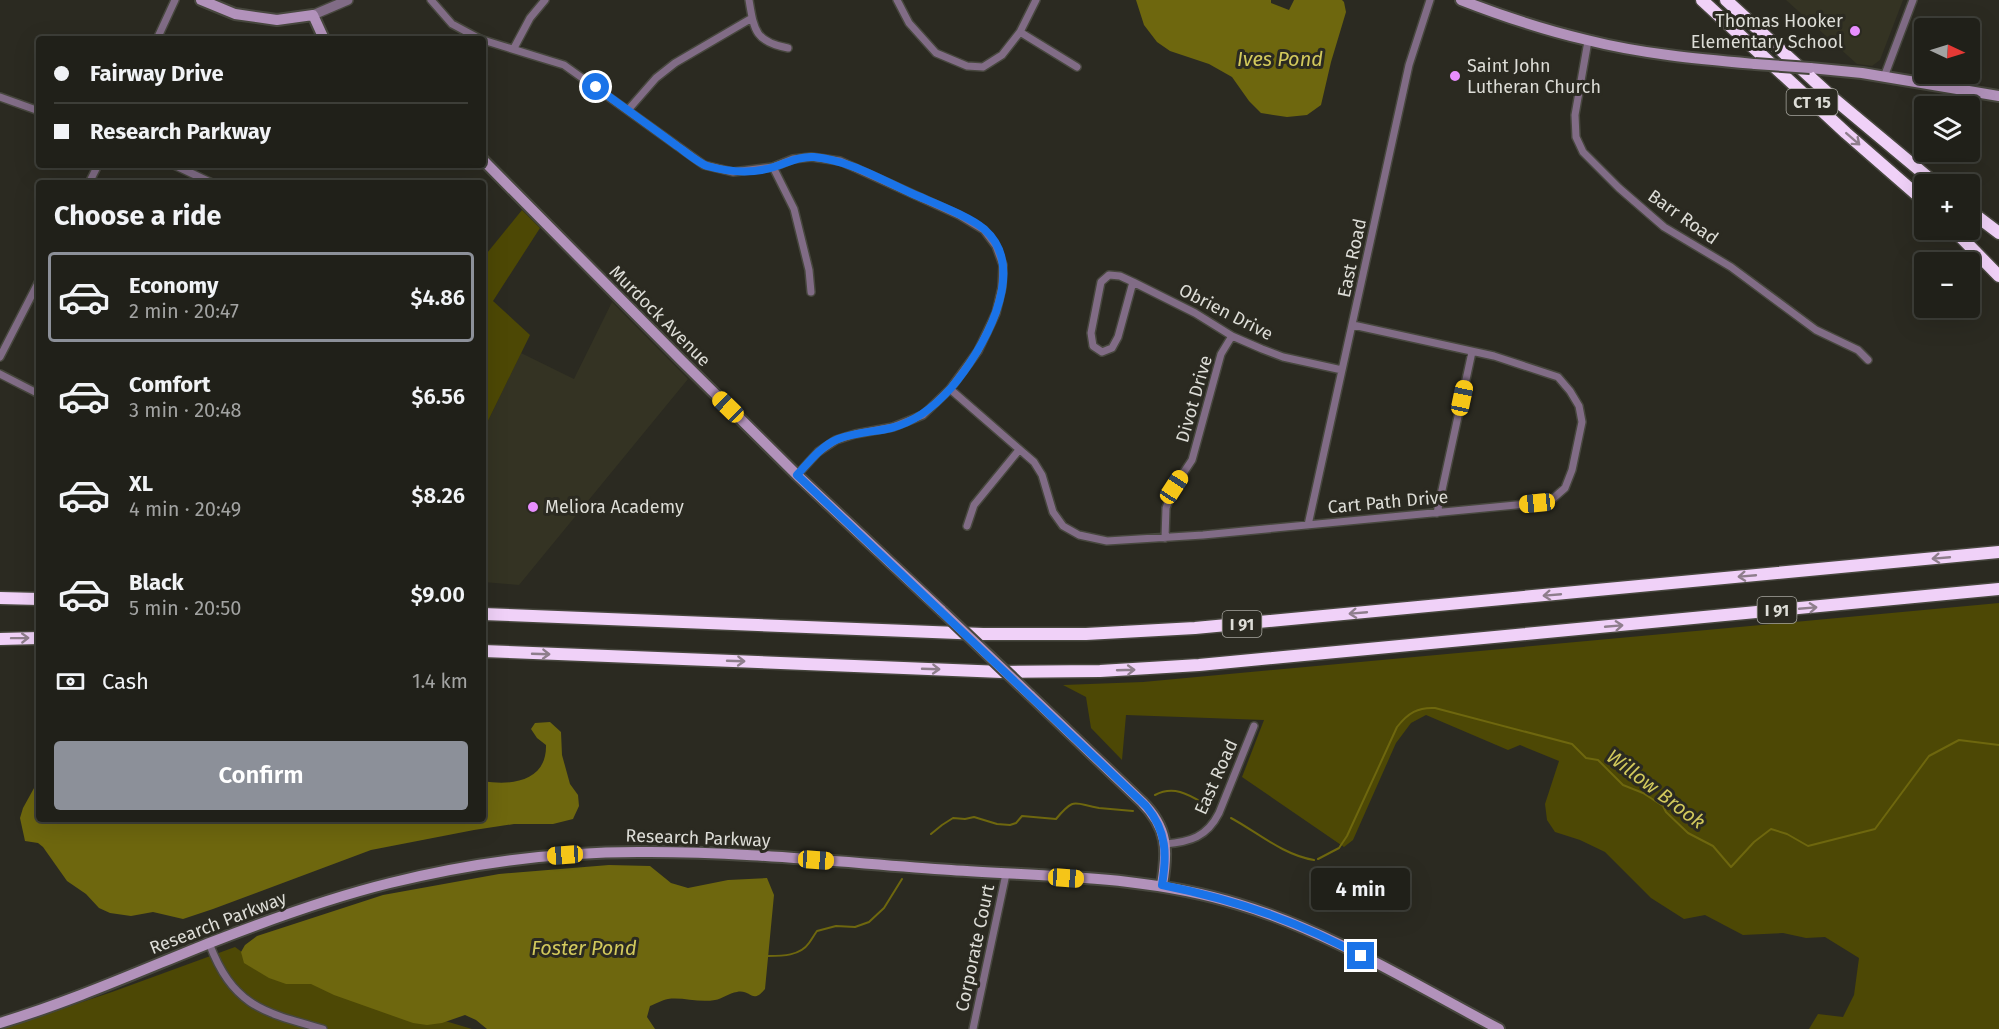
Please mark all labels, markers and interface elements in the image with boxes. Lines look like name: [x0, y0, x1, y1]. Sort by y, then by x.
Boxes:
place label: Thomas Hooker Elementary School: [1691, 10, 1843, 53]
north arrow: [1914, 18, 1980, 84]
map controls: [1914, 18, 1980, 318]
marker: Thomas Hooker Elementary School: [1848, 24, 1862, 38]
water label: Ives Pond: [1237, 47, 1323, 71]
place label: Saint John Lutheran Church: [1467, 55, 1601, 98]
text: Fairway Drive: [90, 60, 224, 87]
marker: Saint John Lutheran Church: [1448, 69, 1462, 83]
route start: [582, 73, 609, 100]
road number: CT 15: [1786, 89, 1838, 115]
button: layers: [1914, 96, 1980, 162]
text: Research Parkway: [90, 118, 271, 145]
one-way arrow: [1845, 132, 1860, 146]
button: +: [1914, 174, 1980, 240]
street label: Barr Road: [1644, 185, 1722, 249]
text: Choose a ride: [54, 200, 221, 232]
street label: East Road: [1333, 216, 1371, 300]
button: −: [1914, 252, 1980, 318]
street label: Murdock Avenue: [605, 261, 715, 371]
icon: car: [57, 270, 111, 324]
text: Economy: [129, 272, 218, 299]
street label: Obrien Drive: [1175, 279, 1277, 345]
text: $4.86: [411, 284, 465, 311]
text: 2 min · 20:47: [129, 299, 239, 323]
street label: Divot Drive: [1171, 353, 1217, 445]
icon: car: [57, 369, 111, 423]
text: Comfort: [129, 371, 210, 398]
car: [1449, 379, 1475, 417]
text: $6.56: [411, 383, 465, 410]
car: [709, 388, 747, 426]
text: 3 min · 20:48: [129, 398, 242, 422]
car: [1157, 467, 1191, 507]
icon: car: [57, 468, 111, 522]
text: XL: [129, 470, 153, 497]
text: $8.26: [412, 482, 465, 509]
street label: Cart Path Drive: [1327, 486, 1449, 518]
car: [1518, 492, 1556, 514]
place label: Meliora Academy: [545, 496, 684, 518]
text: 4 min · 20:49: [129, 497, 241, 521]
marker: Meliora Academy: [526, 500, 540, 514]
one-way arrow: [1931, 553, 1951, 564]
icon: car: [57, 567, 111, 621]
text: Black: [129, 569, 184, 596]
one-way arrow: [1737, 571, 1757, 582]
text: $9.00: [411, 581, 465, 608]
one-way arrow: [1543, 590, 1563, 601]
text: 5 min · 20:50: [129, 596, 241, 620]
road number: I 91: [1758, 597, 1796, 623]
one-way arrow: [1798, 602, 1818, 613]
one-way arrow: [1349, 608, 1369, 619]
road number: I 91: [1222, 611, 1262, 637]
one-way arrow: [1604, 620, 1623, 631]
one-way arrow: [9, 633, 29, 644]
one-way arrow: [531, 648, 551, 659]
one-way arrow: [726, 656, 746, 667]
one-way arrow: [921, 664, 941, 675]
one-way arrow: [1116, 664, 1136, 675]
icon: cash: [54, 665, 87, 698]
text: Cash: [102, 668, 149, 695]
text: 1.4 km: [412, 669, 468, 693]
street label: East Road: [1190, 736, 1242, 818]
button: Confirm: [54, 741, 468, 810]
water label: Willow Brook: [1602, 744, 1710, 834]
street label: Research Parkway: [625, 824, 771, 852]
car: [546, 845, 584, 865]
car: [797, 850, 835, 870]
car: [1047, 868, 1085, 888]
callout: 4 min: [1312, 869, 1410, 911]
text: 4 min: [1335, 877, 1386, 901]
street label: Corporate Court: [951, 882, 999, 1014]
street label: Research Parkway: [146, 887, 290, 959]
water label: Foster Pond: [531, 936, 637, 960]
route end: [1347, 942, 1374, 969]

